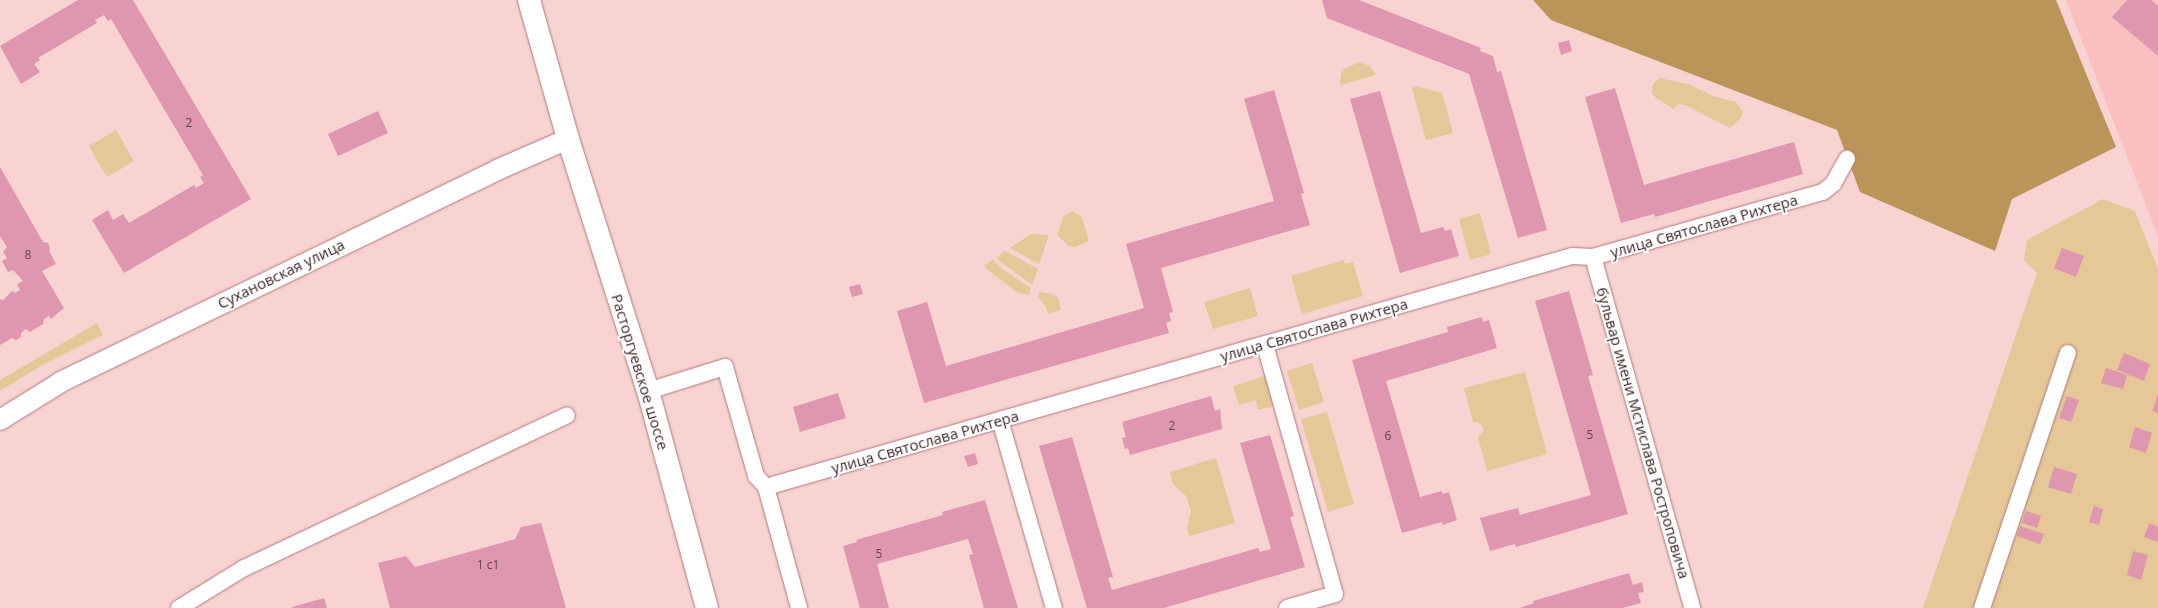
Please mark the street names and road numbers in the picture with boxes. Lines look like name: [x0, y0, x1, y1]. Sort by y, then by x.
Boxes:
street label: улица Святослава Рихтера: [1608, 191, 1800, 261]
street label: Сухановская улица: [215, 235, 347, 313]
street label: бульвар имени Мстислава Ростроповича: [1593, 285, 1693, 581]
street label: Расторгуевское шоссе: [608, 292, 672, 452]
street label: улица Святослава Рихтера: [1218, 295, 1410, 365]
street label: улица Святослава Рихтера: [829, 407, 1021, 477]

